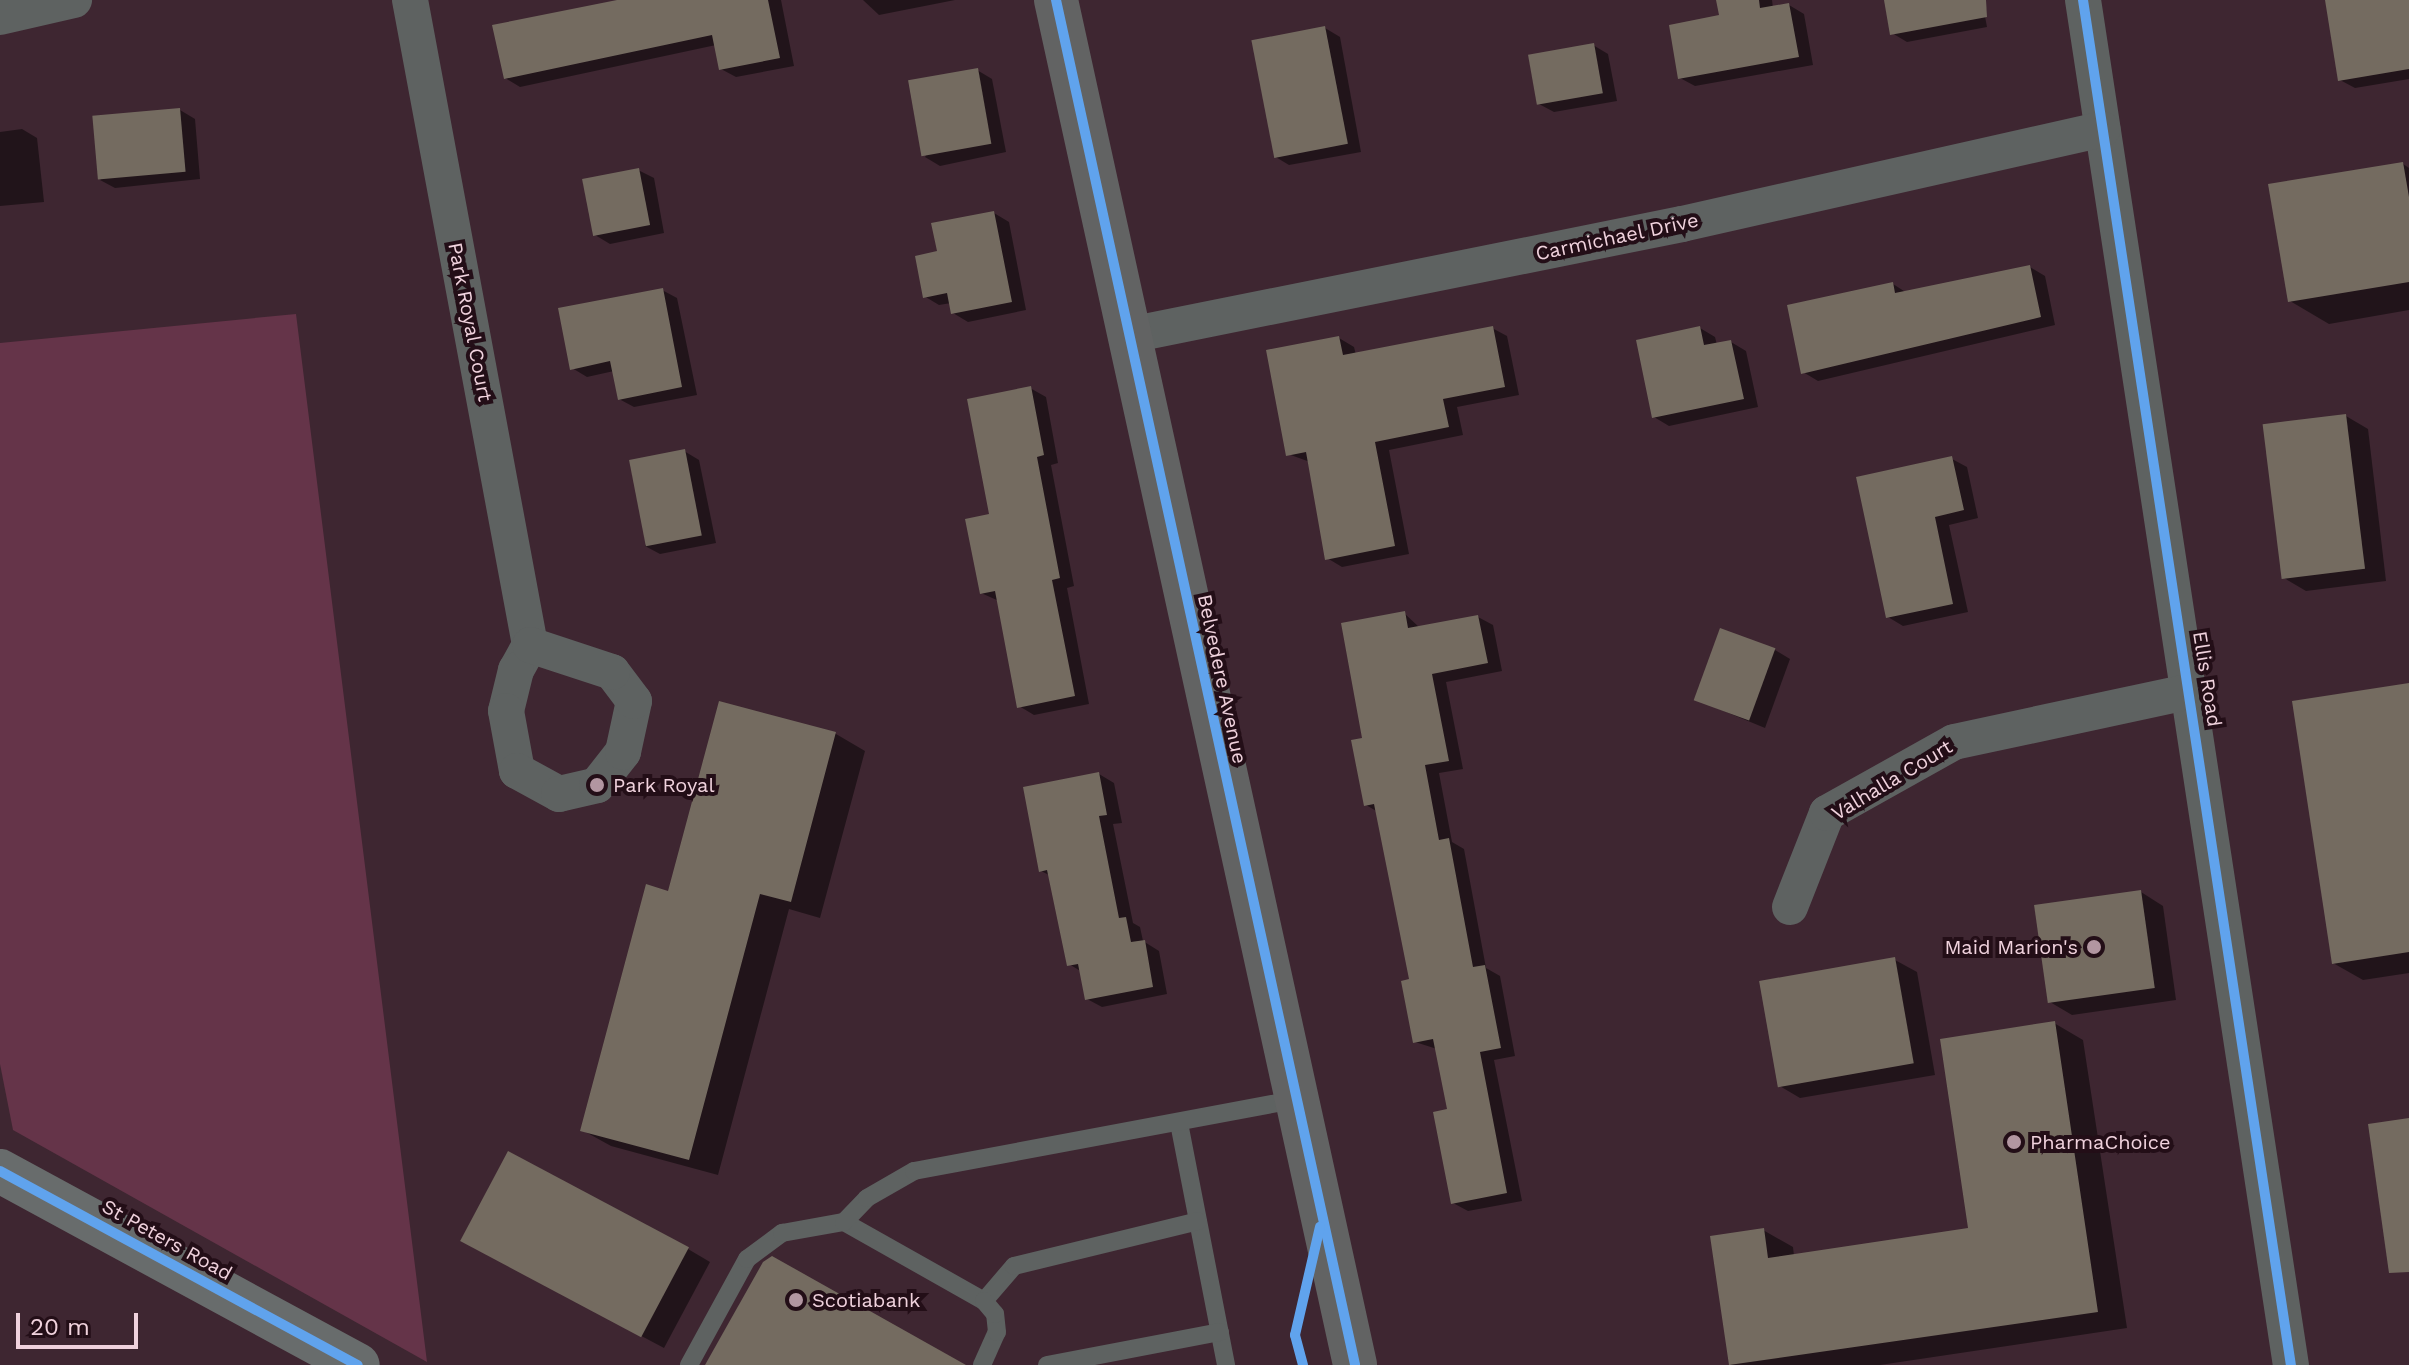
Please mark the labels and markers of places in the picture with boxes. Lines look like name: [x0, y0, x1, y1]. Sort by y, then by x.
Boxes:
place label: Park Royal: [613, 773, 715, 797]
marker: Park Royal: [588, 776, 606, 794]
place label: Maid Marion's: [1944, 935, 2078, 959]
marker: Maid Marion's: [2085, 938, 2103, 956]
place label: PharmaChoice: [2030, 1130, 2171, 1154]
marker: PharmaChoice: [2005, 1133, 2023, 1151]
place label: Scotiabank: [812, 1288, 920, 1312]
marker: Scotiabank: [787, 1291, 805, 1309]

